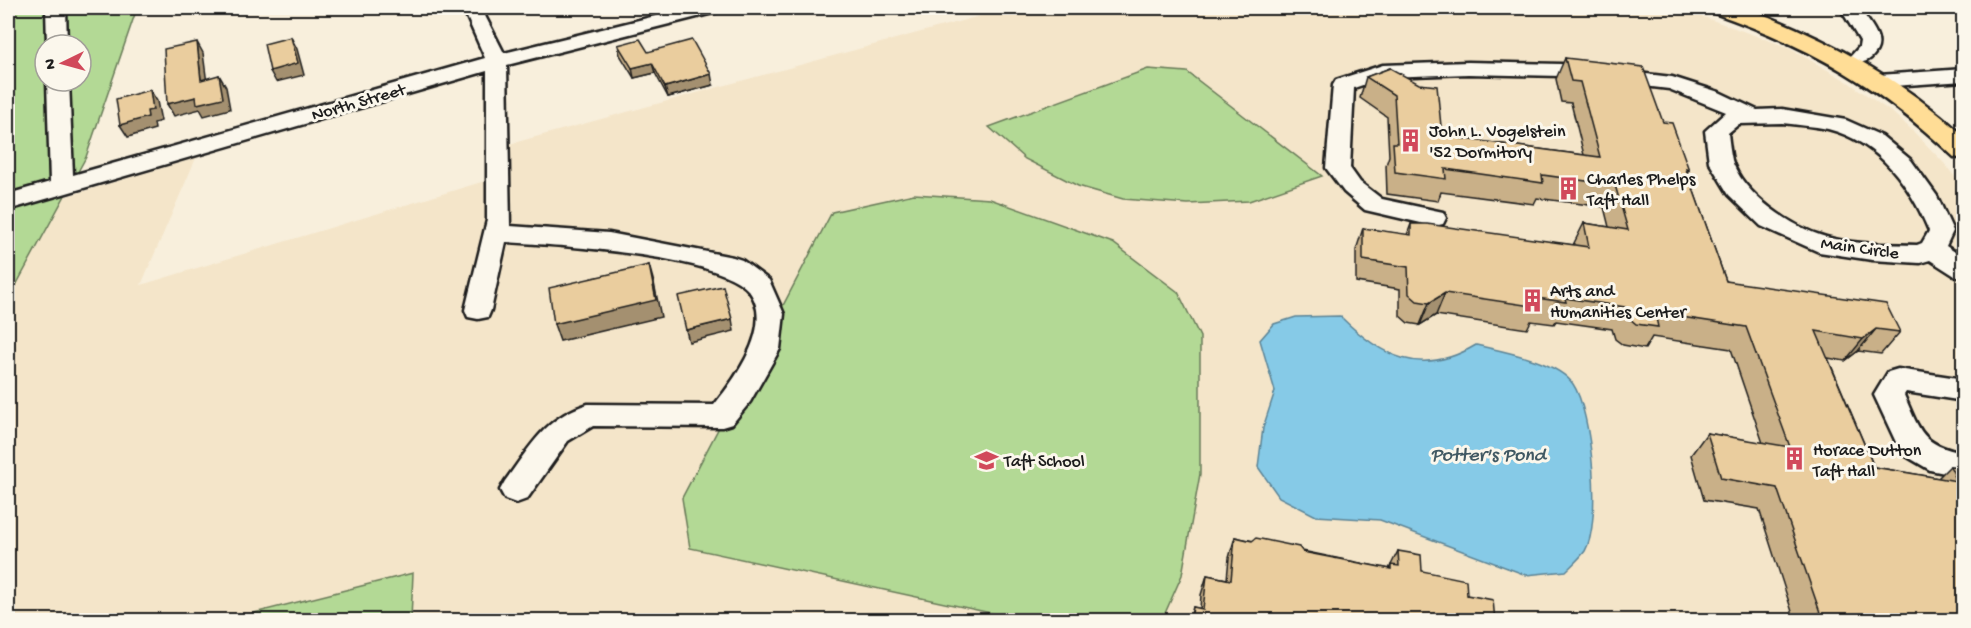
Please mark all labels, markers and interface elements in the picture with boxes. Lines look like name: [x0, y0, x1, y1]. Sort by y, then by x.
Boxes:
north arrow: [33, 33, 93, 93]
text: N: [42, 57, 61, 70]
street label: North Street: [309, 80, 410, 127]
place label: John L. Vogelstein '52 Dormitory: [1429, 122, 1566, 164]
building icon: John L. Vogelstein '52 Dormitory: [1398, 127, 1424, 153]
place label: Charles Phelps Taft Hall: [1586, 170, 1697, 212]
building icon: Charles Phelps Taft Hall: [1556, 175, 1582, 201]
street label: Main Circle: [1819, 234, 1901, 265]
place label: Arts and Humanities Center: [1550, 282, 1688, 324]
building icon: Arts and Humanities Center: [1519, 287, 1545, 313]
place label: Horace Dutton Taft Hall: [1812, 441, 1922, 483]
water label: Potter's Pond: [1431, 445, 1548, 468]
building icon: Horace Dutton Taft Hall: [1782, 446, 1808, 472]
school or university icon: Taft School: [973, 447, 999, 473]
place label: Taft School: [1003, 452, 1085, 473]

